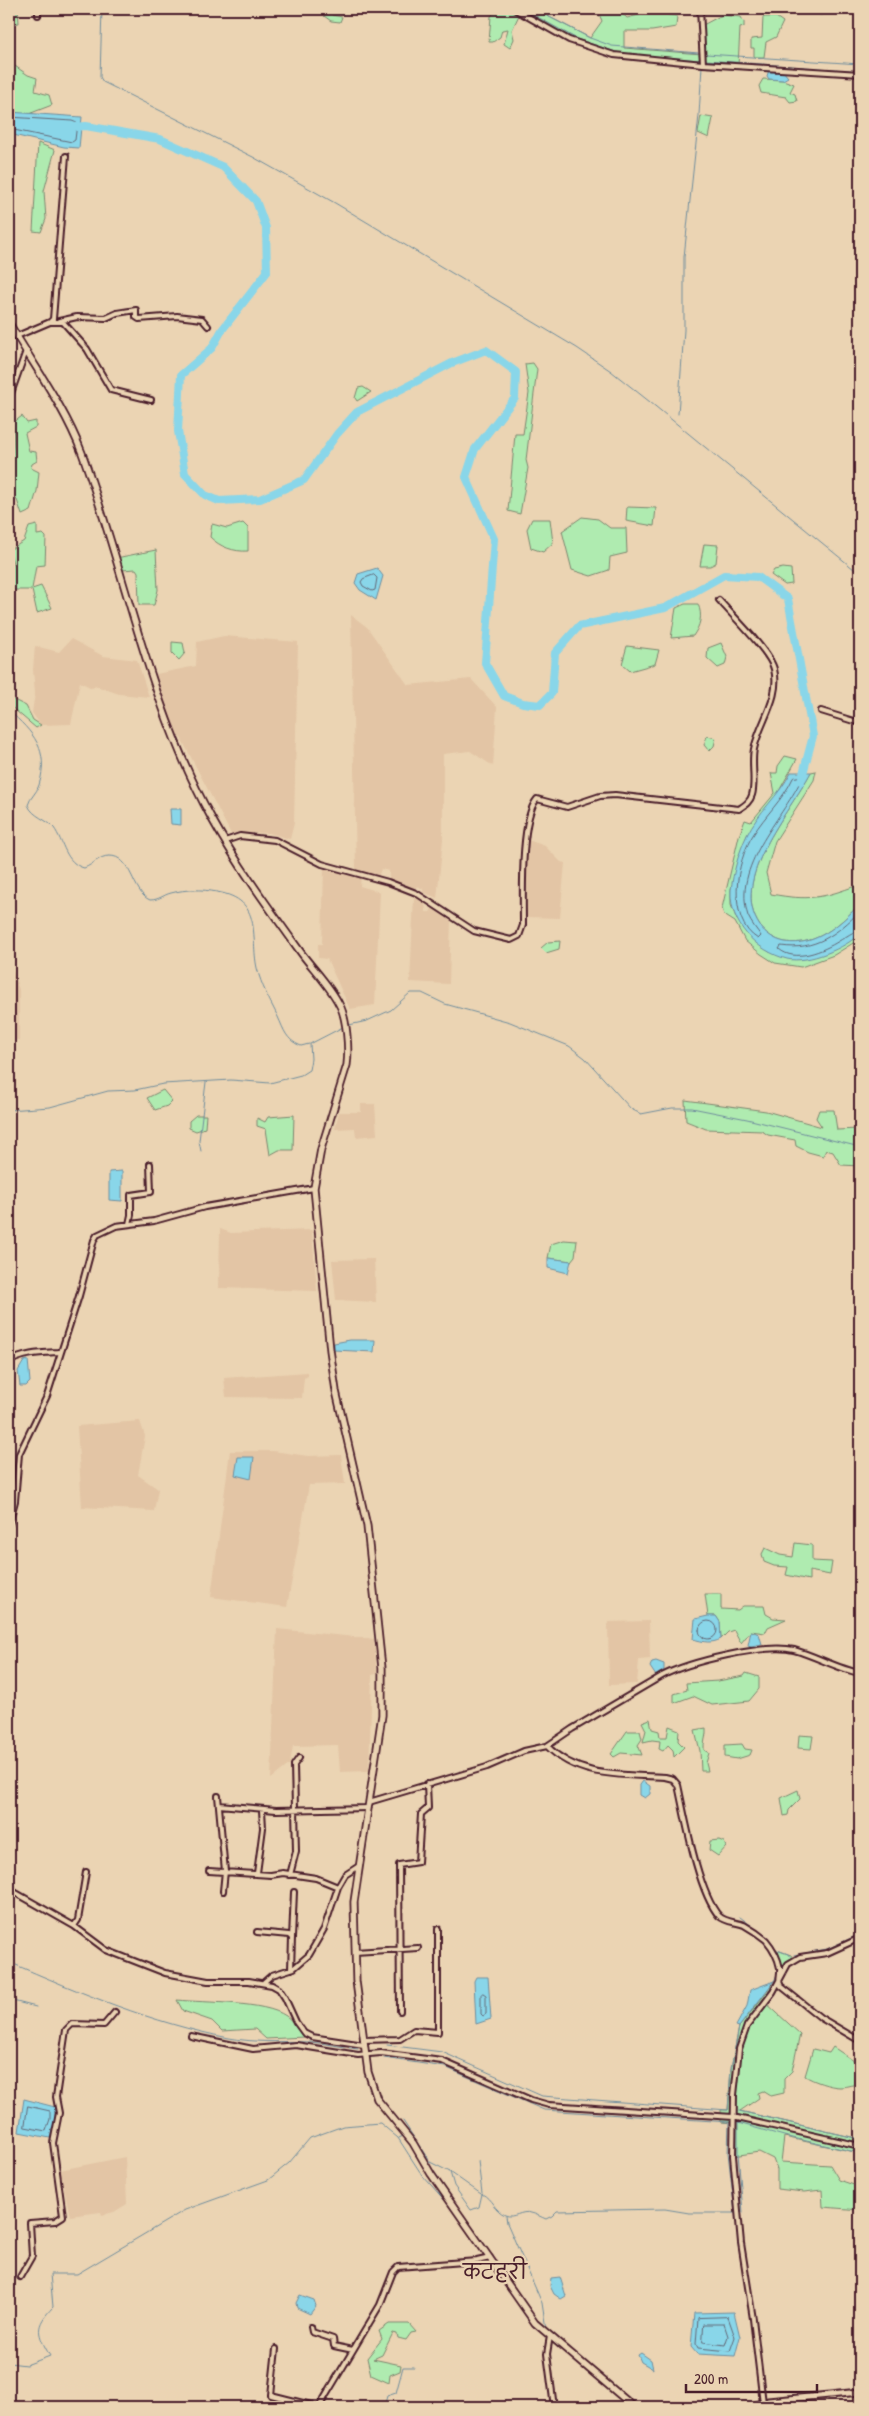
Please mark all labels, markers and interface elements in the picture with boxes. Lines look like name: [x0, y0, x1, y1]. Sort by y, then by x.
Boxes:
district label: कटहरी: [462, 2256, 529, 2286]
scale bar: [686, 2361, 818, 2393]
text: 200 m: [694, 2368, 728, 2389]

